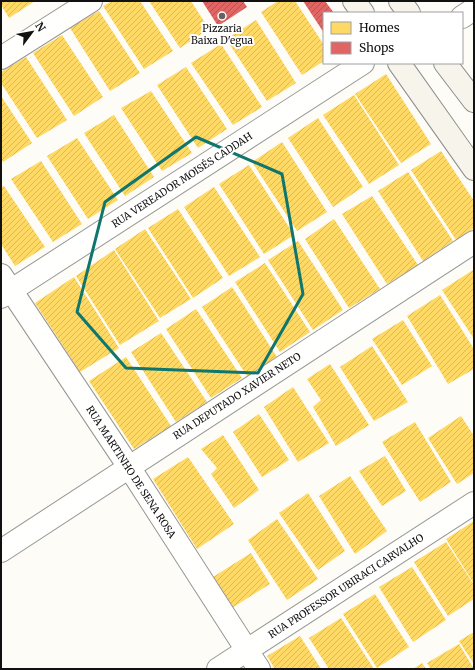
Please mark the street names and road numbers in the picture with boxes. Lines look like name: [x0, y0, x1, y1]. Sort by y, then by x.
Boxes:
street label: RUA VEREADOR MOISÉS CADDAH: [109, 129, 255, 230]
street label: RUA DEPUTADO XAVIER NETO: [171, 350, 303, 442]
street label: RUA MARTINHO DE SENA ROSA: [83, 403, 179, 541]
street label: RUA PROFESSOR UBIRACI CARVALHO: [266, 531, 426, 641]

